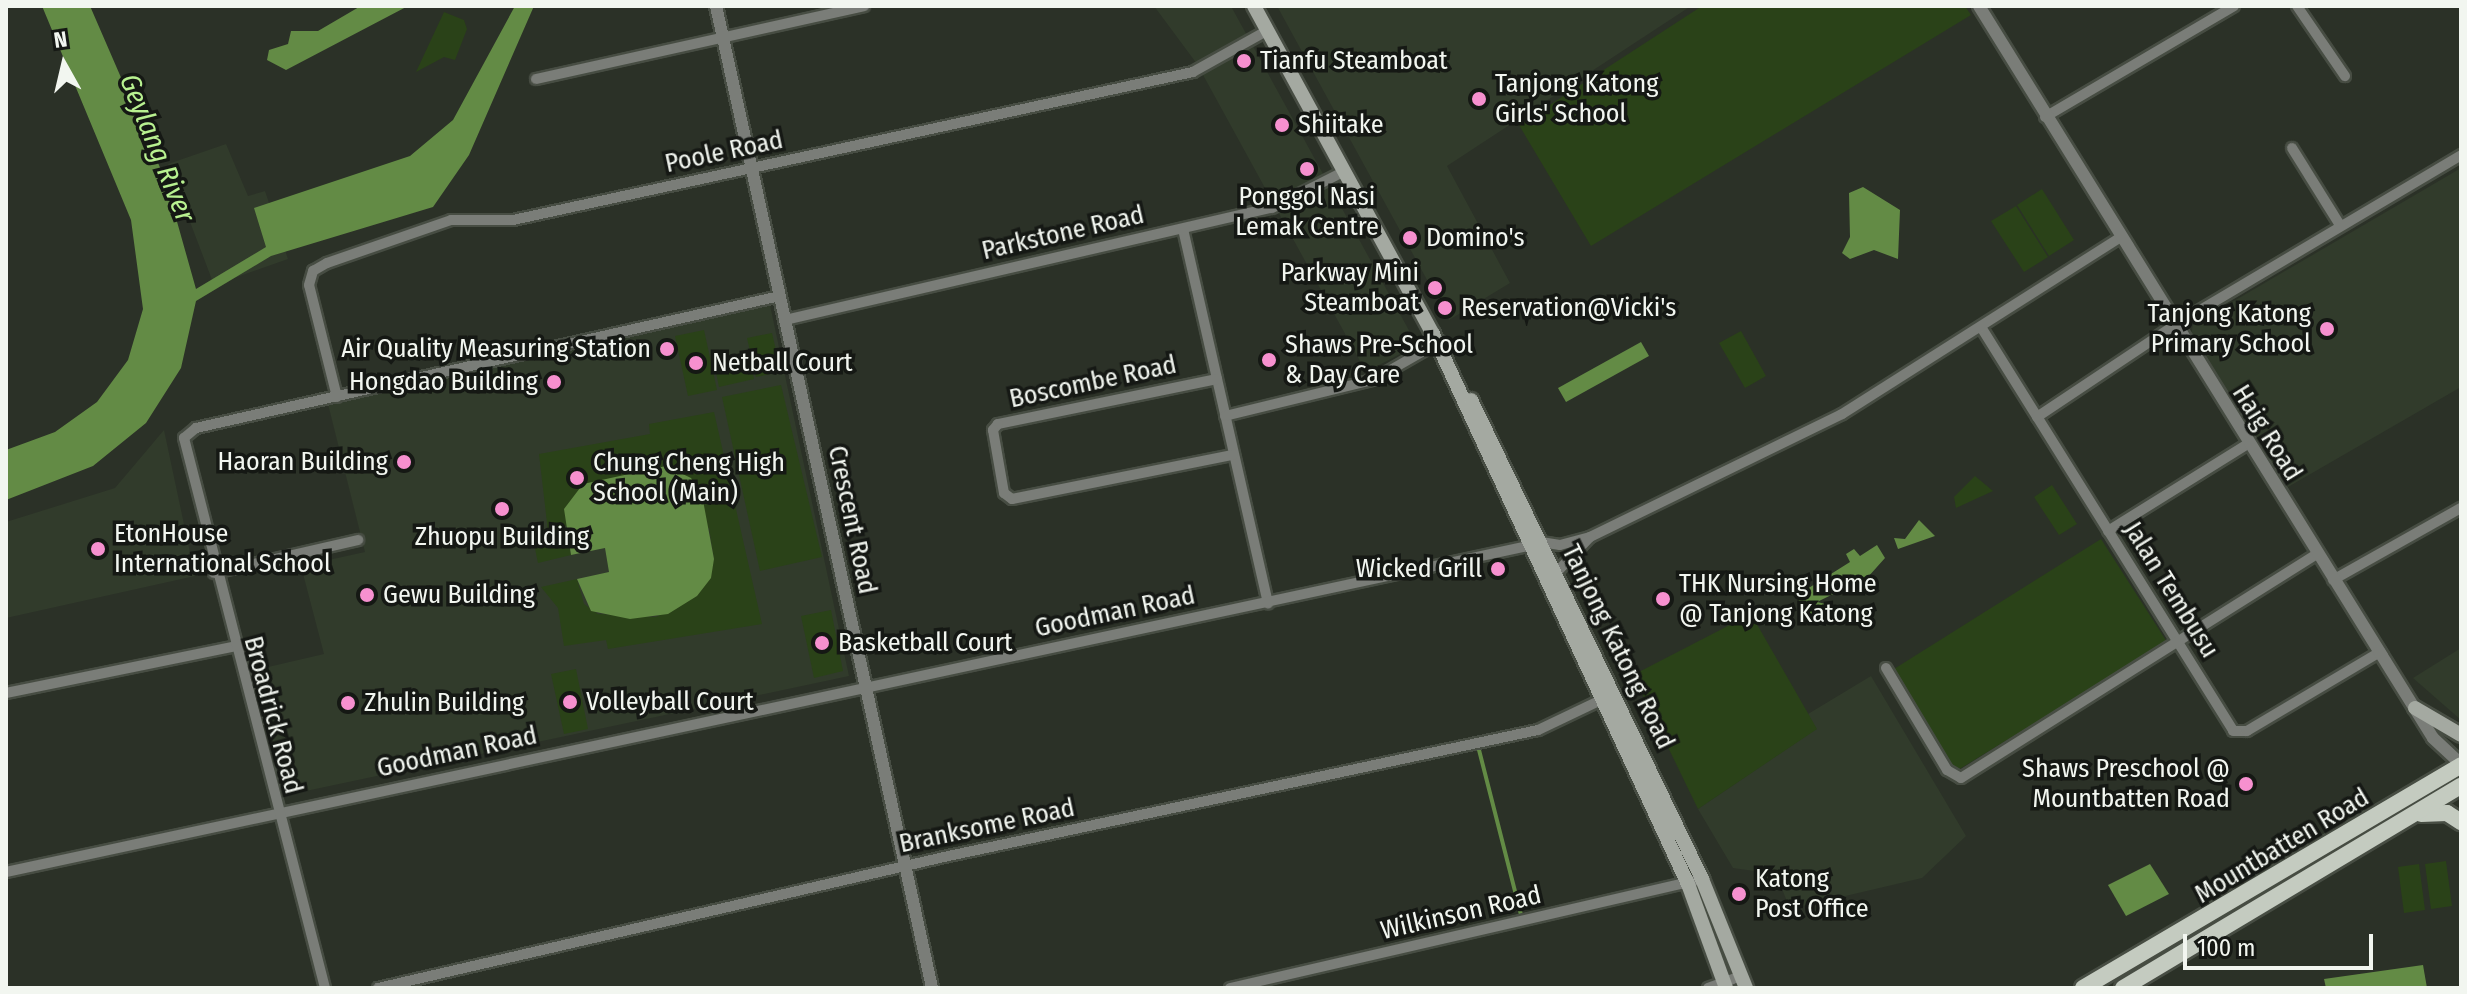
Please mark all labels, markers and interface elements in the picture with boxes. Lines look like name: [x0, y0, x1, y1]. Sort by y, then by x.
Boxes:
north arrow: [24, 24, 104, 104]
text: N: [52, 25, 69, 54]
place label: Tianfu Steamboat: [1260, 45, 1448, 77]
marker: Tianfu Steamboat: [1235, 52, 1253, 70]
place label: Tanjong Katong Girls' School: [1495, 68, 1658, 130]
water label: Geylang River: [112, 69, 202, 227]
marker: Tanjong Katong Girls' School: [1470, 90, 1488, 108]
place label: Shiitake: [1298, 109, 1383, 141]
marker: Shiitake: [1273, 116, 1291, 134]
street label: Poole Road: [662, 124, 786, 180]
marker: Ponggol Nasi Lemak Centre: [1298, 160, 1316, 178]
place label: Ponggol Nasi Lemak Centre: [1235, 181, 1379, 242]
street label: Parkstone Road: [979, 199, 1147, 267]
place label: Domino's: [1426, 222, 1525, 254]
marker: Domino's: [1401, 229, 1419, 247]
place label: Parkway Mini Steamboat: [1281, 257, 1419, 318]
marker: Parkway Mini Steamboat: [1426, 279, 1444, 297]
place label: Reservation@Vicki's: [1461, 292, 1676, 324]
place label: Tanjong Katong Primary School: [2148, 298, 2311, 360]
marker: Reservation@Vicki's: [1436, 299, 1454, 317]
marker: Tanjong Katong Primary School: [2318, 320, 2336, 338]
place label: Shaws Pre-School & Day Care: [1285, 329, 1473, 390]
place label: Air Quality Measuring Station: [341, 333, 651, 365]
marker: Air Quality Measuring Station: [658, 340, 676, 358]
place label: Netball Court: [712, 347, 853, 379]
street label: Boscombe Road: [1007, 349, 1179, 415]
marker: Shaws Pre-School & Day Care: [1260, 351, 1278, 369]
marker: Netball Court: [687, 354, 705, 372]
place label: Hongdao Building: [349, 366, 538, 398]
marker: Hongdao Building: [545, 373, 563, 391]
street label: Haig Road: [2225, 379, 2309, 487]
street label: Crescent Road: [821, 443, 883, 597]
place label: Haoran Building: [217, 446, 388, 478]
place label: Chung Cheng High School (Main): [593, 447, 785, 508]
marker: Haoran Building: [395, 453, 413, 471]
marker: Chung Cheng High School (Main): [568, 469, 586, 487]
marker: Zhuopu Building: [493, 500, 511, 518]
street label: Jalan Tembusu: [2117, 516, 2225, 664]
place label: EtonHouse International School: [114, 518, 331, 580]
place label: Zhuopu Building: [415, 521, 589, 553]
marker: EtonHouse International School: [89, 540, 107, 558]
street label: Tanjong Katong Road: [1555, 540, 1681, 754]
place label: Wicked Grill: [1356, 553, 1482, 585]
marker: Wicked Grill: [1489, 560, 1507, 578]
place label: THK Nursing Home @ Tanjong Katong: [1679, 568, 1877, 630]
place label: Gewu Building: [383, 579, 535, 611]
street label: Goodman Road: [1032, 580, 1198, 644]
marker: Gewu Building: [358, 586, 376, 604]
marker: THK Nursing Home @ Tanjong Katong: [1654, 590, 1672, 608]
place label: Basketball Court: [838, 627, 1013, 659]
street label: Broadrick Road: [237, 633, 309, 797]
marker: Basketball Court: [813, 634, 831, 652]
place label: Volleyball Court: [586, 686, 754, 718]
place label: Zhulin Building: [364, 687, 524, 719]
marker: Volleyball Court: [561, 693, 579, 711]
marker: Zhulin Building: [339, 694, 357, 712]
street label: Goodman Road: [374, 720, 540, 784]
place label: Shaws Preschool @ Mountbatten Road: [2022, 753, 2230, 814]
marker: Shaws Preschool @ Mountbatten Road: [2237, 775, 2255, 793]
street label: Mountbatten Road: [2189, 782, 2375, 910]
street label: Branksome Road: [896, 792, 1078, 860]
place label: Katong Post Office: [1755, 863, 1869, 924]
street label: Wilkinson Road: [1378, 879, 1544, 947]
marker: Katong Post Office: [1730, 885, 1748, 903]
scale bar: [2187, 918, 2377, 968]
text: 100 m: [2197, 934, 2255, 962]

